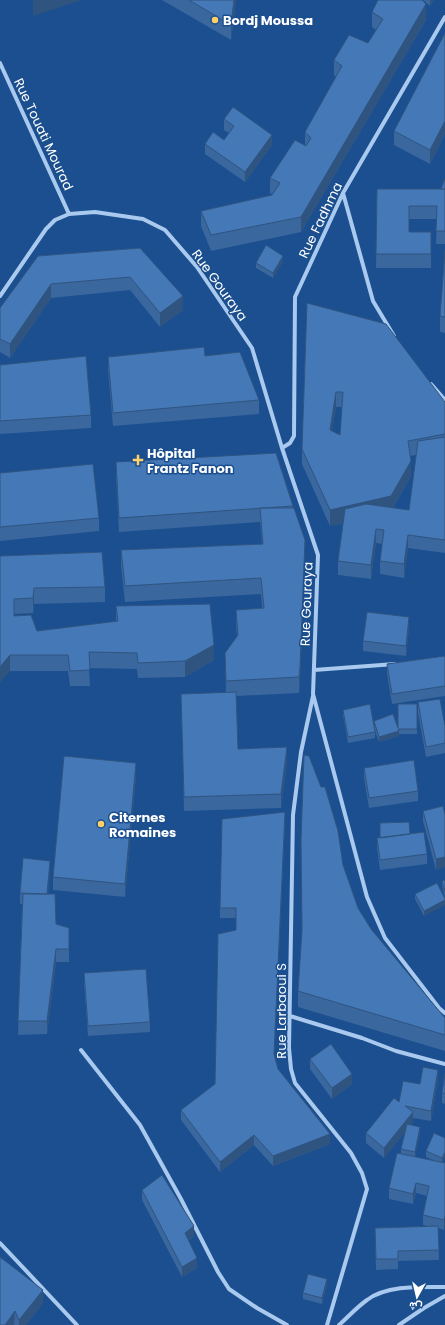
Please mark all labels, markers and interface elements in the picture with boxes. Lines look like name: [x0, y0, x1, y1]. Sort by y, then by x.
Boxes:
place label: Bordj Moussa: [223, 11, 313, 30]
marker: Bordj Moussa: [210, 15, 220, 25]
street label: Rue Touati Mourad: [9, 75, 78, 193]
street label: Rue Fadhma: [294, 179, 347, 261]
street label: Rue Gouraya: [187, 246, 252, 325]
place label: Hôpital Frantz Fanon: [147, 444, 234, 478]
marker: Hôpital Frantz Fanon: [132, 454, 144, 466]
street label: Rue Gouraya: [296, 562, 317, 646]
place label: Citernes Romaines: [109, 808, 176, 842]
marker: Citernes Romaines: [96, 819, 106, 829]
street label: Rue Larbaoui S: [272, 963, 291, 1059]
north arrow: [397, 1277, 437, 1317]
text: ش: [408, 1298, 423, 1316]

